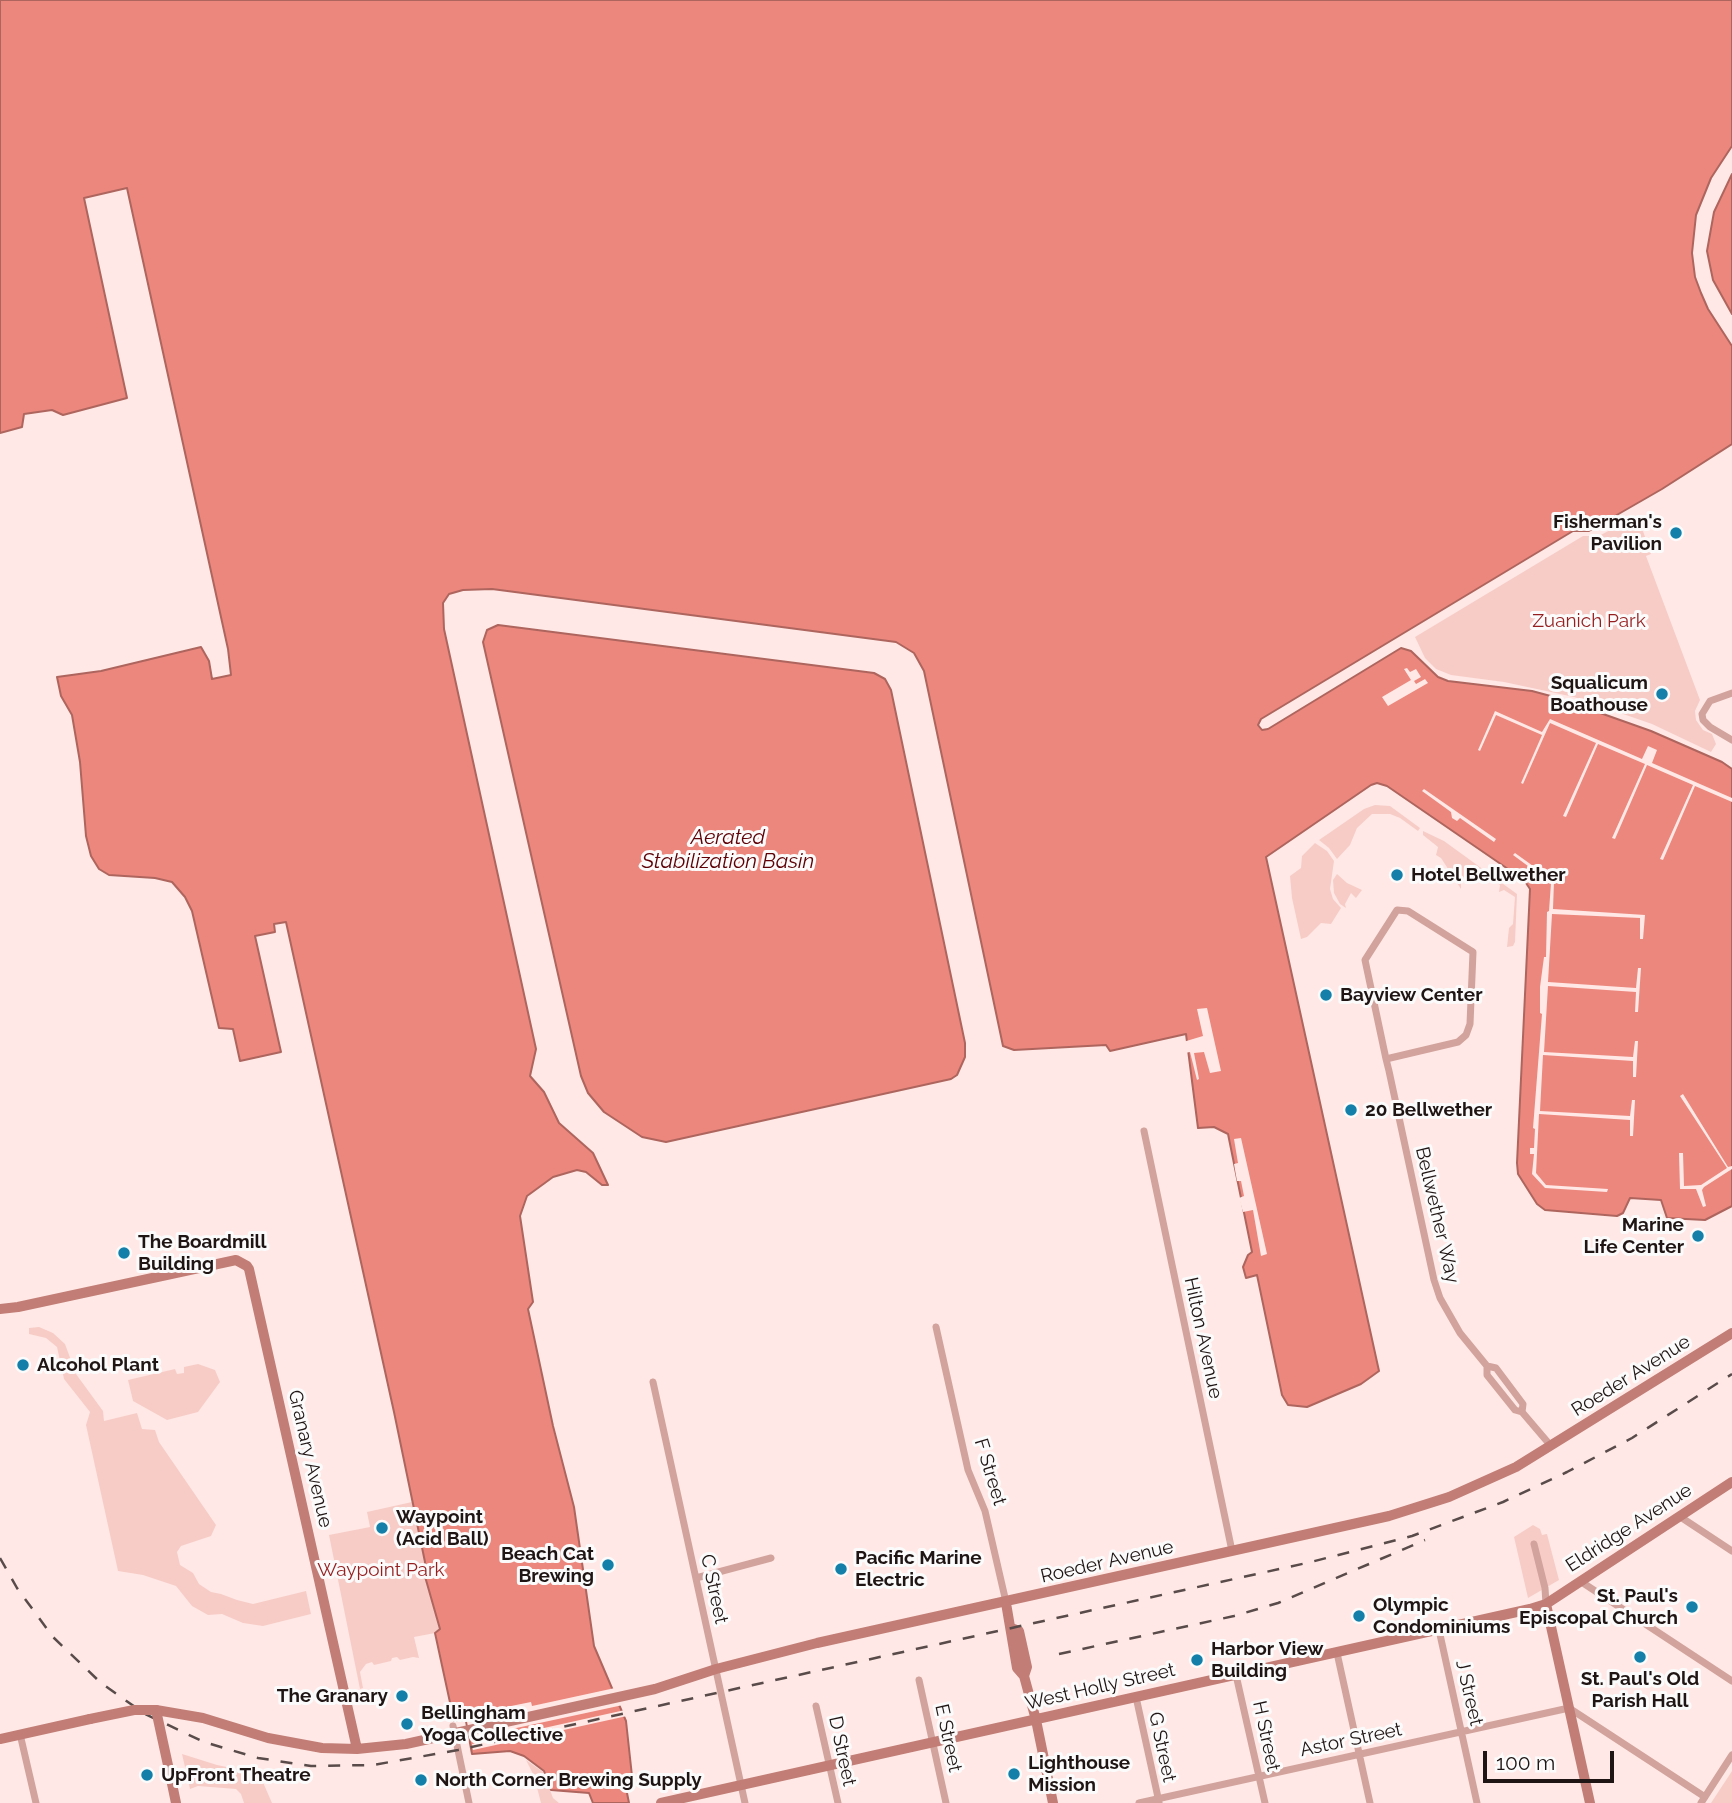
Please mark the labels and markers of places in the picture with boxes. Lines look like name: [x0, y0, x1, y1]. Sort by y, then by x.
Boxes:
place label: Fisherman's Pavilion: [1553, 511, 1662, 555]
marker: Fisherman's Pavilion: [1668, 525, 1684, 541]
place label: Squalicum Boathouse: [1550, 672, 1648, 716]
marker: Squalicum Boathouse: [1654, 686, 1670, 702]
place label: Hotel Bellwether: [1411, 864, 1566, 886]
marker: Hotel Bellwether: [1389, 867, 1405, 883]
place label: Bayview Center: [1340, 984, 1482, 1006]
marker: Bayview Center: [1318, 987, 1334, 1003]
place label: 20 Bellwether: [1365, 1099, 1492, 1121]
marker: 20 Bellwether: [1343, 1102, 1359, 1118]
place label: Marine Life Center: [1584, 1214, 1684, 1258]
marker: Marine Life Center: [1690, 1228, 1706, 1244]
place label: The Boardmill Building: [138, 1231, 267, 1275]
marker: The Boardmill Building: [116, 1245, 132, 1261]
place label: Alcohol Plant: [37, 1354, 159, 1376]
marker: Alcohol Plant: [15, 1357, 31, 1373]
place label: Waypoint (Acid Ball): [396, 1506, 489, 1550]
marker: Waypoint (Acid Ball): [374, 1520, 390, 1536]
place label: Beach Cat Brewing: [501, 1543, 594, 1587]
place label: Pacific Marine Electric: [855, 1547, 982, 1591]
marker: Beach Cat Brewing: [600, 1557, 616, 1573]
marker: Pacific Marine Electric: [833, 1561, 849, 1577]
place label: St. Paul's Episcopal Church: [1519, 1585, 1678, 1629]
place label: Olympic Condominiums: [1373, 1594, 1510, 1638]
marker: St. Paul's Episcopal Church: [1684, 1599, 1700, 1615]
marker: Olympic Condominiums: [1351, 1608, 1367, 1624]
place label: Harbor View Building: [1211, 1638, 1323, 1682]
marker: St. Paul's Old Parish Hall: [1632, 1649, 1648, 1665]
marker: Harbor View Building: [1189, 1652, 1205, 1668]
place label: St. Paul's Old Parish Hall: [1581, 1668, 1699, 1712]
place label: The Granary: [277, 1685, 388, 1707]
marker: The Granary: [394, 1688, 410, 1704]
place label: Bellingham Yoga Collective: [421, 1702, 563, 1746]
marker: Bellingham Yoga Collective: [399, 1716, 415, 1732]
place label: Lighthouse Mission: [1028, 1752, 1130, 1796]
place label: UpFront Theatre: [161, 1764, 311, 1786]
marker: Lighthouse Mission: [1006, 1766, 1022, 1782]
marker: UpFront Theatre: [139, 1767, 155, 1783]
place label: North Corner Brewing Supply: [435, 1769, 702, 1791]
marker: North Corner Brewing Supply: [413, 1772, 429, 1788]

